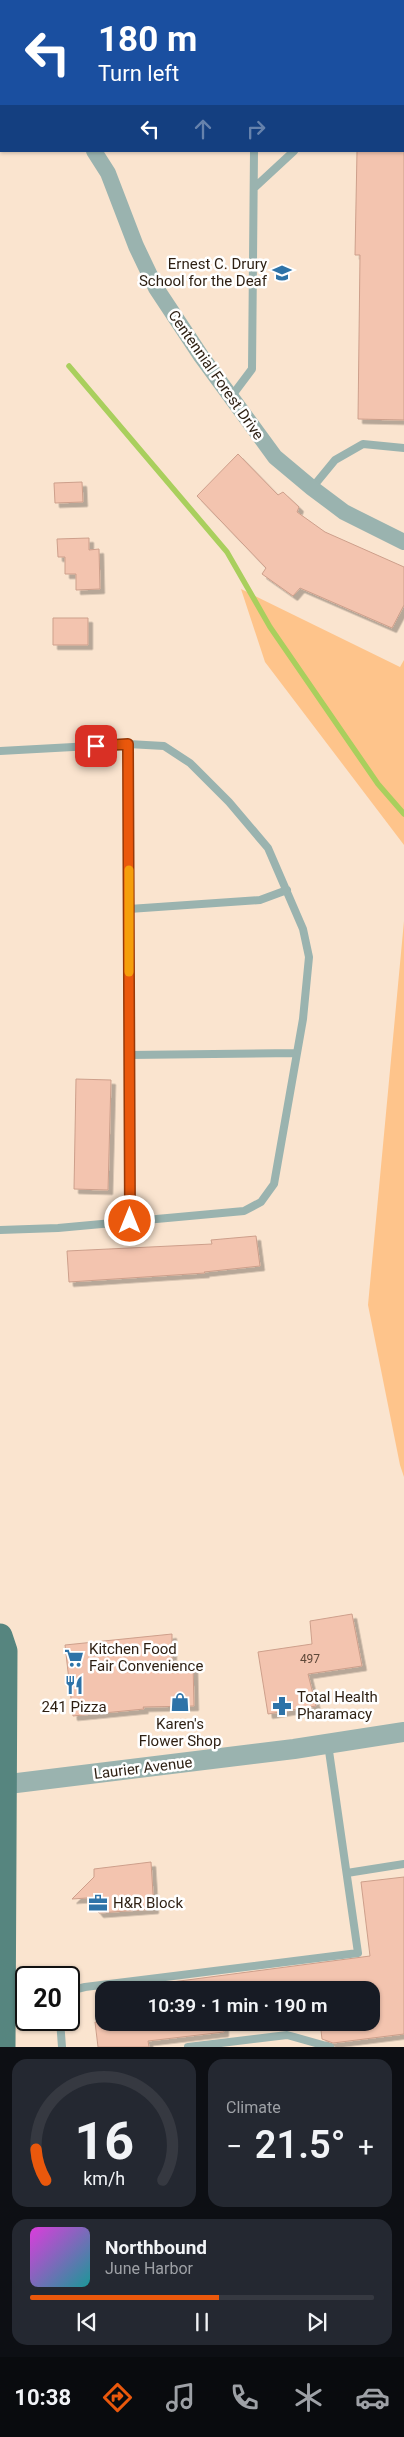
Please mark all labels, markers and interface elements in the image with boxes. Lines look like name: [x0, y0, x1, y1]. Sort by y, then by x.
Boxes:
text: 180 m: [98, 19, 197, 60]
icon: left: [15, 20, 80, 85]
text: Turn left: [98, 61, 179, 86]
icon: left: [136, 115, 164, 143]
icon: ahead: [189, 115, 217, 143]
icon: right: [242, 115, 270, 143]
place label: Ernest C. Drury School for the Deaf: [139, 255, 268, 290]
school or university icon: Ernest C. Drury School for the Deaf: [271, 262, 293, 284]
street label: Centennial Forest Drive: [164, 307, 268, 443]
pin: [75, 725, 117, 767]
icon: arrive: [82, 732, 110, 760]
position arrow: [103, 1194, 155, 1246]
place label: Kitchen Food Fair Convenience: [89, 1640, 203, 1675]
supermarket icon: Kitchen Food Fair Convenience: [63, 1647, 85, 1669]
house number: 497: [300, 1652, 320, 1666]
restaurant icon: 241 Pizza: [63, 1674, 85, 1696]
place label: Total Health Pharamacy: [297, 1688, 378, 1723]
shop icon: Karen's Flower Shop: [169, 1691, 191, 1713]
pharmacy icon: Total Health Pharamacy: [271, 1695, 293, 1717]
place label: 241 Pizza: [41, 1698, 107, 1716]
place label: Karen's Flower Shop: [139, 1715, 221, 1750]
street label: Laurier Avenue: [93, 1753, 193, 1783]
office icon: H&R Block: [87, 1892, 109, 1914]
place label: H&R Block: [113, 1894, 183, 1912]
speed limit sign: 20: [15, 1966, 80, 2031]
text: 10:39 · 1 min · 190 m: [147, 1994, 328, 2017]
text: Climate: [226, 2098, 281, 2117]
text: 16: [74, 2111, 134, 2172]
text: 21.5°: [255, 2123, 345, 2167]
text: −: [226, 2130, 242, 2163]
text: +: [358, 2130, 374, 2163]
text: km/h: [83, 2168, 125, 2189]
text: Northbound: [105, 2236, 207, 2259]
text: June Harbor: [105, 2259, 193, 2278]
icon: previous: [73, 2308, 101, 2336]
icon: pause: [188, 2308, 216, 2336]
icon: next: [303, 2308, 331, 2336]
icon: directions: [100, 2380, 135, 2415]
icon: music: [163, 2380, 198, 2415]
icon: phone: [227, 2380, 262, 2415]
icon: climate: [291, 2380, 326, 2415]
icon: car: [355, 2380, 390, 2415]
text: 10:38: [14, 2385, 71, 2410]

